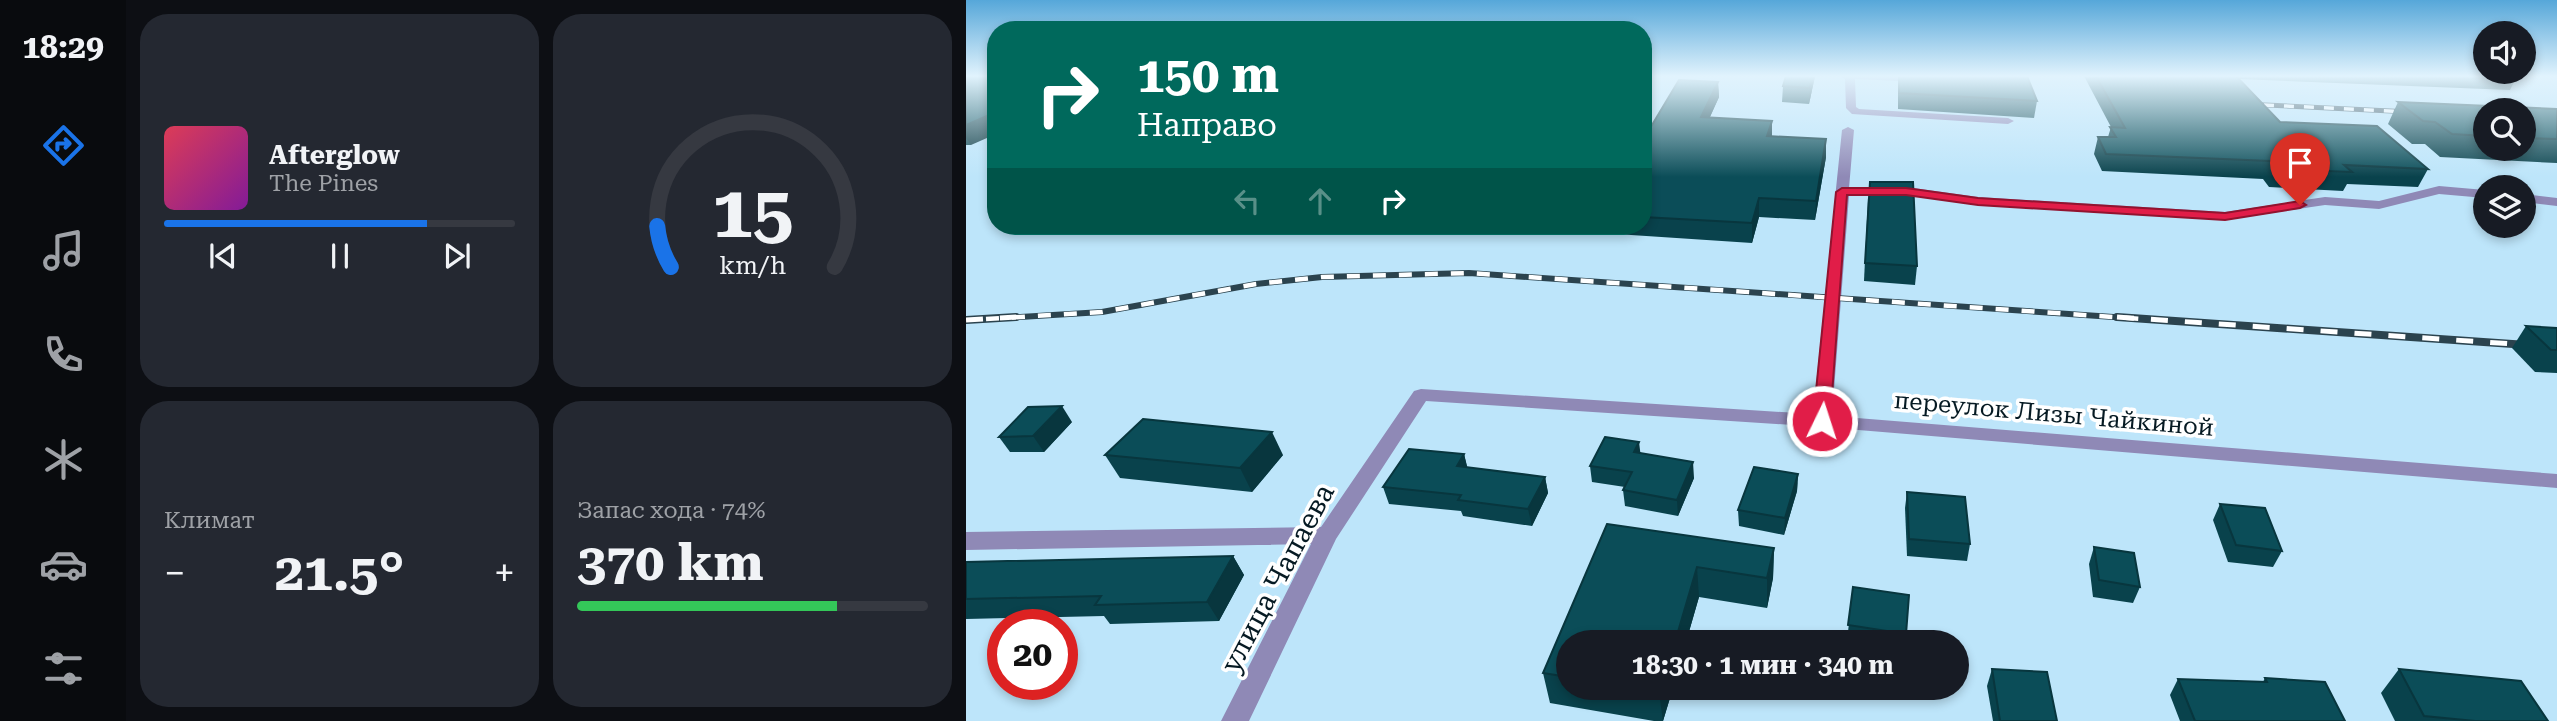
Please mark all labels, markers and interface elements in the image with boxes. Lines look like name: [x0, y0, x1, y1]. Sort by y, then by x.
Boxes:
map controls: [2473, 21, 2536, 238]
button: sound: [2473, 21, 2536, 84]
text: 18:29: [22, 28, 104, 66]
text: 150 m: [1137, 47, 1279, 104]
icon: right: [1022, 49, 1113, 140]
button: search: [2473, 98, 2536, 161]
text: Направо: [1137, 106, 1277, 144]
icon: directions: [39, 121, 88, 170]
pin: [2270, 133, 2330, 205]
text: Afterglow: [269, 140, 400, 170]
icon: arrive: [2281, 144, 2319, 182]
text: The Pines: [269, 170, 378, 197]
text: 15: [712, 170, 793, 255]
button: layers: [2473, 175, 2536, 238]
icon: left: [1228, 182, 1266, 220]
icon: ahead: [1301, 182, 1339, 220]
icon: right: [1374, 182, 1412, 220]
icon: music: [39, 226, 88, 275]
icon: previous: [204, 237, 242, 275]
icon: pause: [321, 237, 359, 275]
icon: next: [438, 237, 476, 275]
text: km/h: [719, 251, 786, 280]
icon: phone: [39, 330, 88, 379]
position arrow: [1785, 384, 1859, 458]
street label: переулок Лизы Чайкиной: [1893, 386, 2215, 442]
icon: climate: [39, 435, 88, 484]
street label: улица Чапаева: [1214, 478, 1341, 678]
text: Запас хода · 74%: [577, 497, 766, 524]
text: Климат: [164, 507, 255, 534]
text: 370 km: [577, 532, 764, 593]
icon: car: [39, 540, 88, 589]
text: 21.5°: [275, 542, 404, 603]
text: −: [164, 551, 185, 595]
text: +: [494, 551, 515, 595]
speed limit sign: 20: [987, 609, 1078, 700]
icon: filters: [39, 644, 88, 693]
text: 18:30 · 1 мин · 340 m: [1632, 650, 1893, 680]

